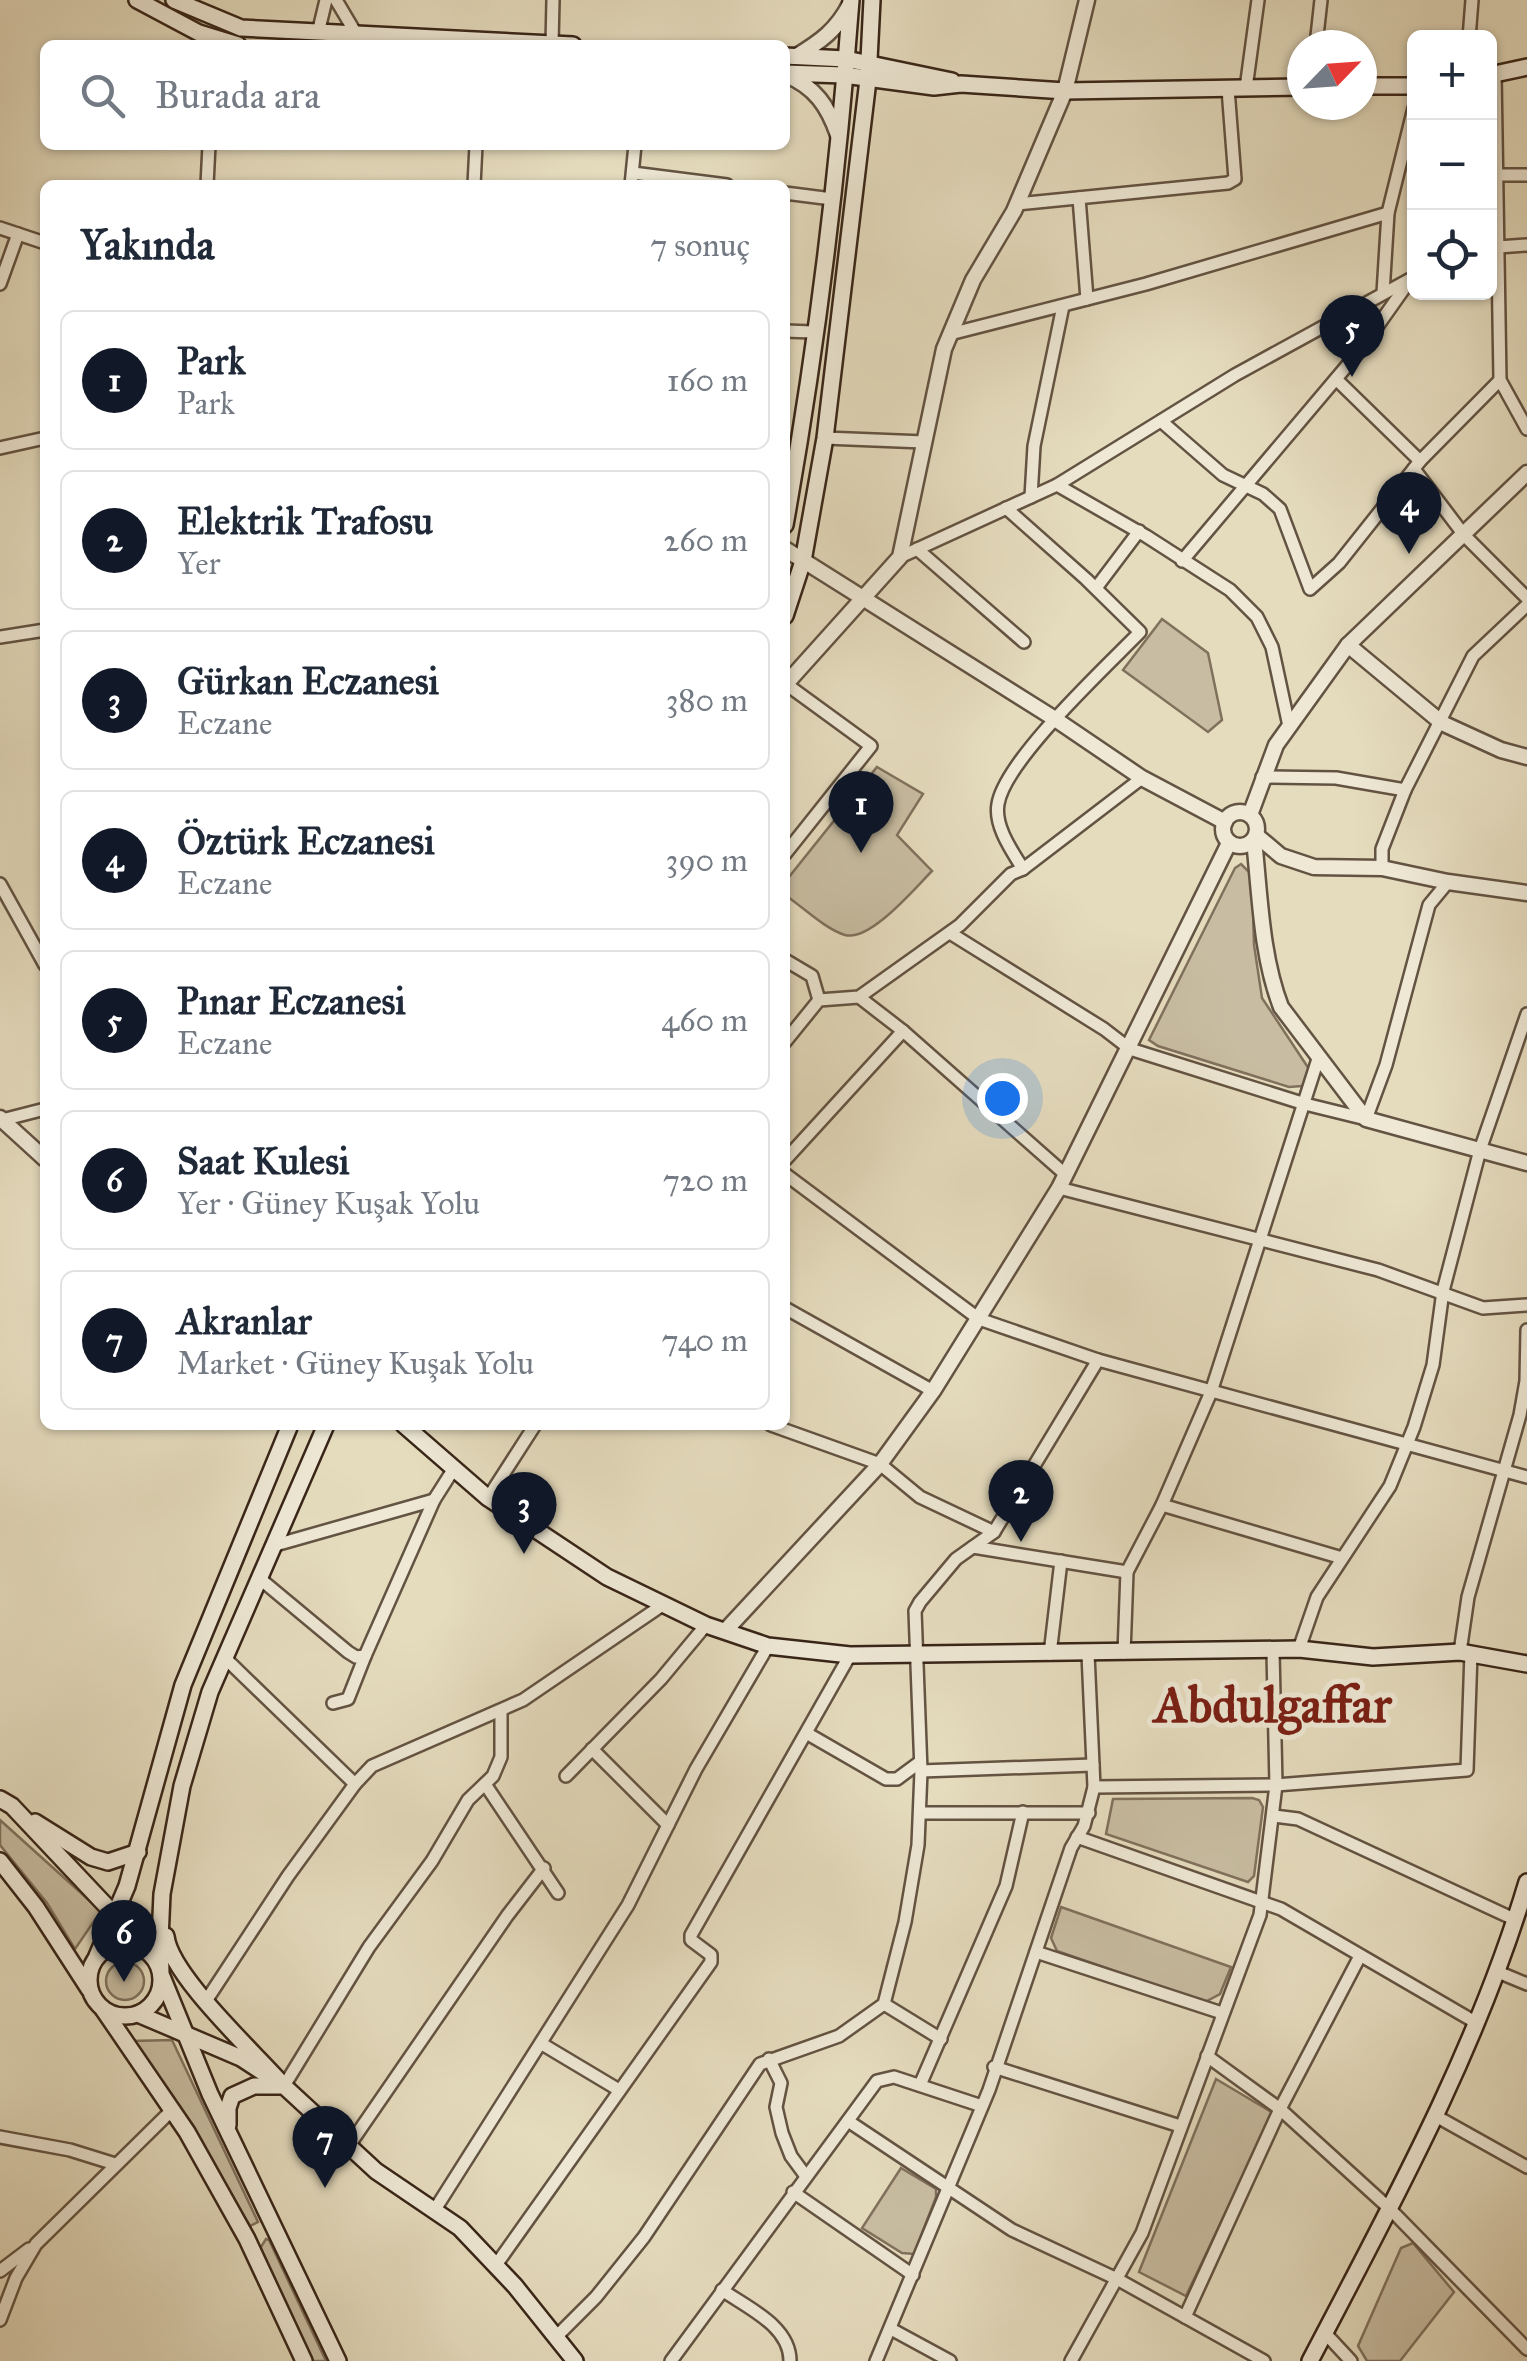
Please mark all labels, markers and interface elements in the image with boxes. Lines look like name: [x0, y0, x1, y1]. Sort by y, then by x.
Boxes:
north arrow: [1287, 30, 1377, 120]
map controls: [1407, 30, 1497, 300]
button: +: [1407, 30, 1497, 120]
search box: [40, 40, 790, 150]
icon: search: [75, 68, 130, 123]
text: Burada ara: [155, 72, 320, 118]
button: −: [1407, 120, 1497, 210]
button: locate: [1407, 210, 1497, 300]
text: Yakında: [80, 219, 214, 271]
text: 7 sonuç: [650, 226, 750, 265]
pin: 5: [1320, 294, 1384, 377]
text: Park: [177, 338, 246, 384]
text: 1: [108, 361, 121, 400]
text: 160 m: [667, 361, 748, 400]
text: Park: [177, 384, 235, 423]
pin: 4: [1376, 472, 1442, 554]
text: Elektrik Trafosu: [177, 498, 433, 544]
text: 2: [107, 521, 122, 560]
text: 260 m: [663, 521, 748, 560]
text: Yer: [177, 544, 220, 583]
text: Gürkan Eczanesi: [177, 658, 439, 704]
text: 3: [108, 681, 121, 720]
text: 380 m: [666, 681, 748, 720]
text: Eczane: [177, 704, 272, 743]
pin: 1: [828, 770, 894, 853]
text: Öztürk Eczanesi: [177, 818, 435, 864]
text: 4: [106, 841, 123, 880]
text: 390 m: [666, 841, 748, 880]
text: Eczane: [177, 864, 272, 903]
text: Pınar Eczanesi: [177, 978, 406, 1024]
text: 5: [107, 1001, 122, 1040]
text: 460 m: [661, 1001, 748, 1040]
text: Eczane: [177, 1024, 272, 1063]
your location: [977, 1073, 1028, 1124]
text: Saat Kulesi: [177, 1138, 349, 1184]
text: 6: [106, 1161, 123, 1200]
text: 720 m: [663, 1161, 748, 1200]
text: Yer · Güney Kuşak Yolu: [177, 1184, 480, 1223]
text: Akranlar: [177, 1298, 312, 1344]
text: 7: [106, 1321, 123, 1360]
text: 740 m: [661, 1321, 748, 1360]
text: Market · Güney Kuşak Yolu: [177, 1344, 534, 1383]
pin: 2: [988, 1460, 1054, 1542]
pin: 3: [492, 1472, 556, 1554]
district label: Abdulgaffar: [1151, 1675, 1393, 1736]
pin: 6: [92, 1900, 156, 1982]
pin: 7: [292, 2106, 358, 2188]

